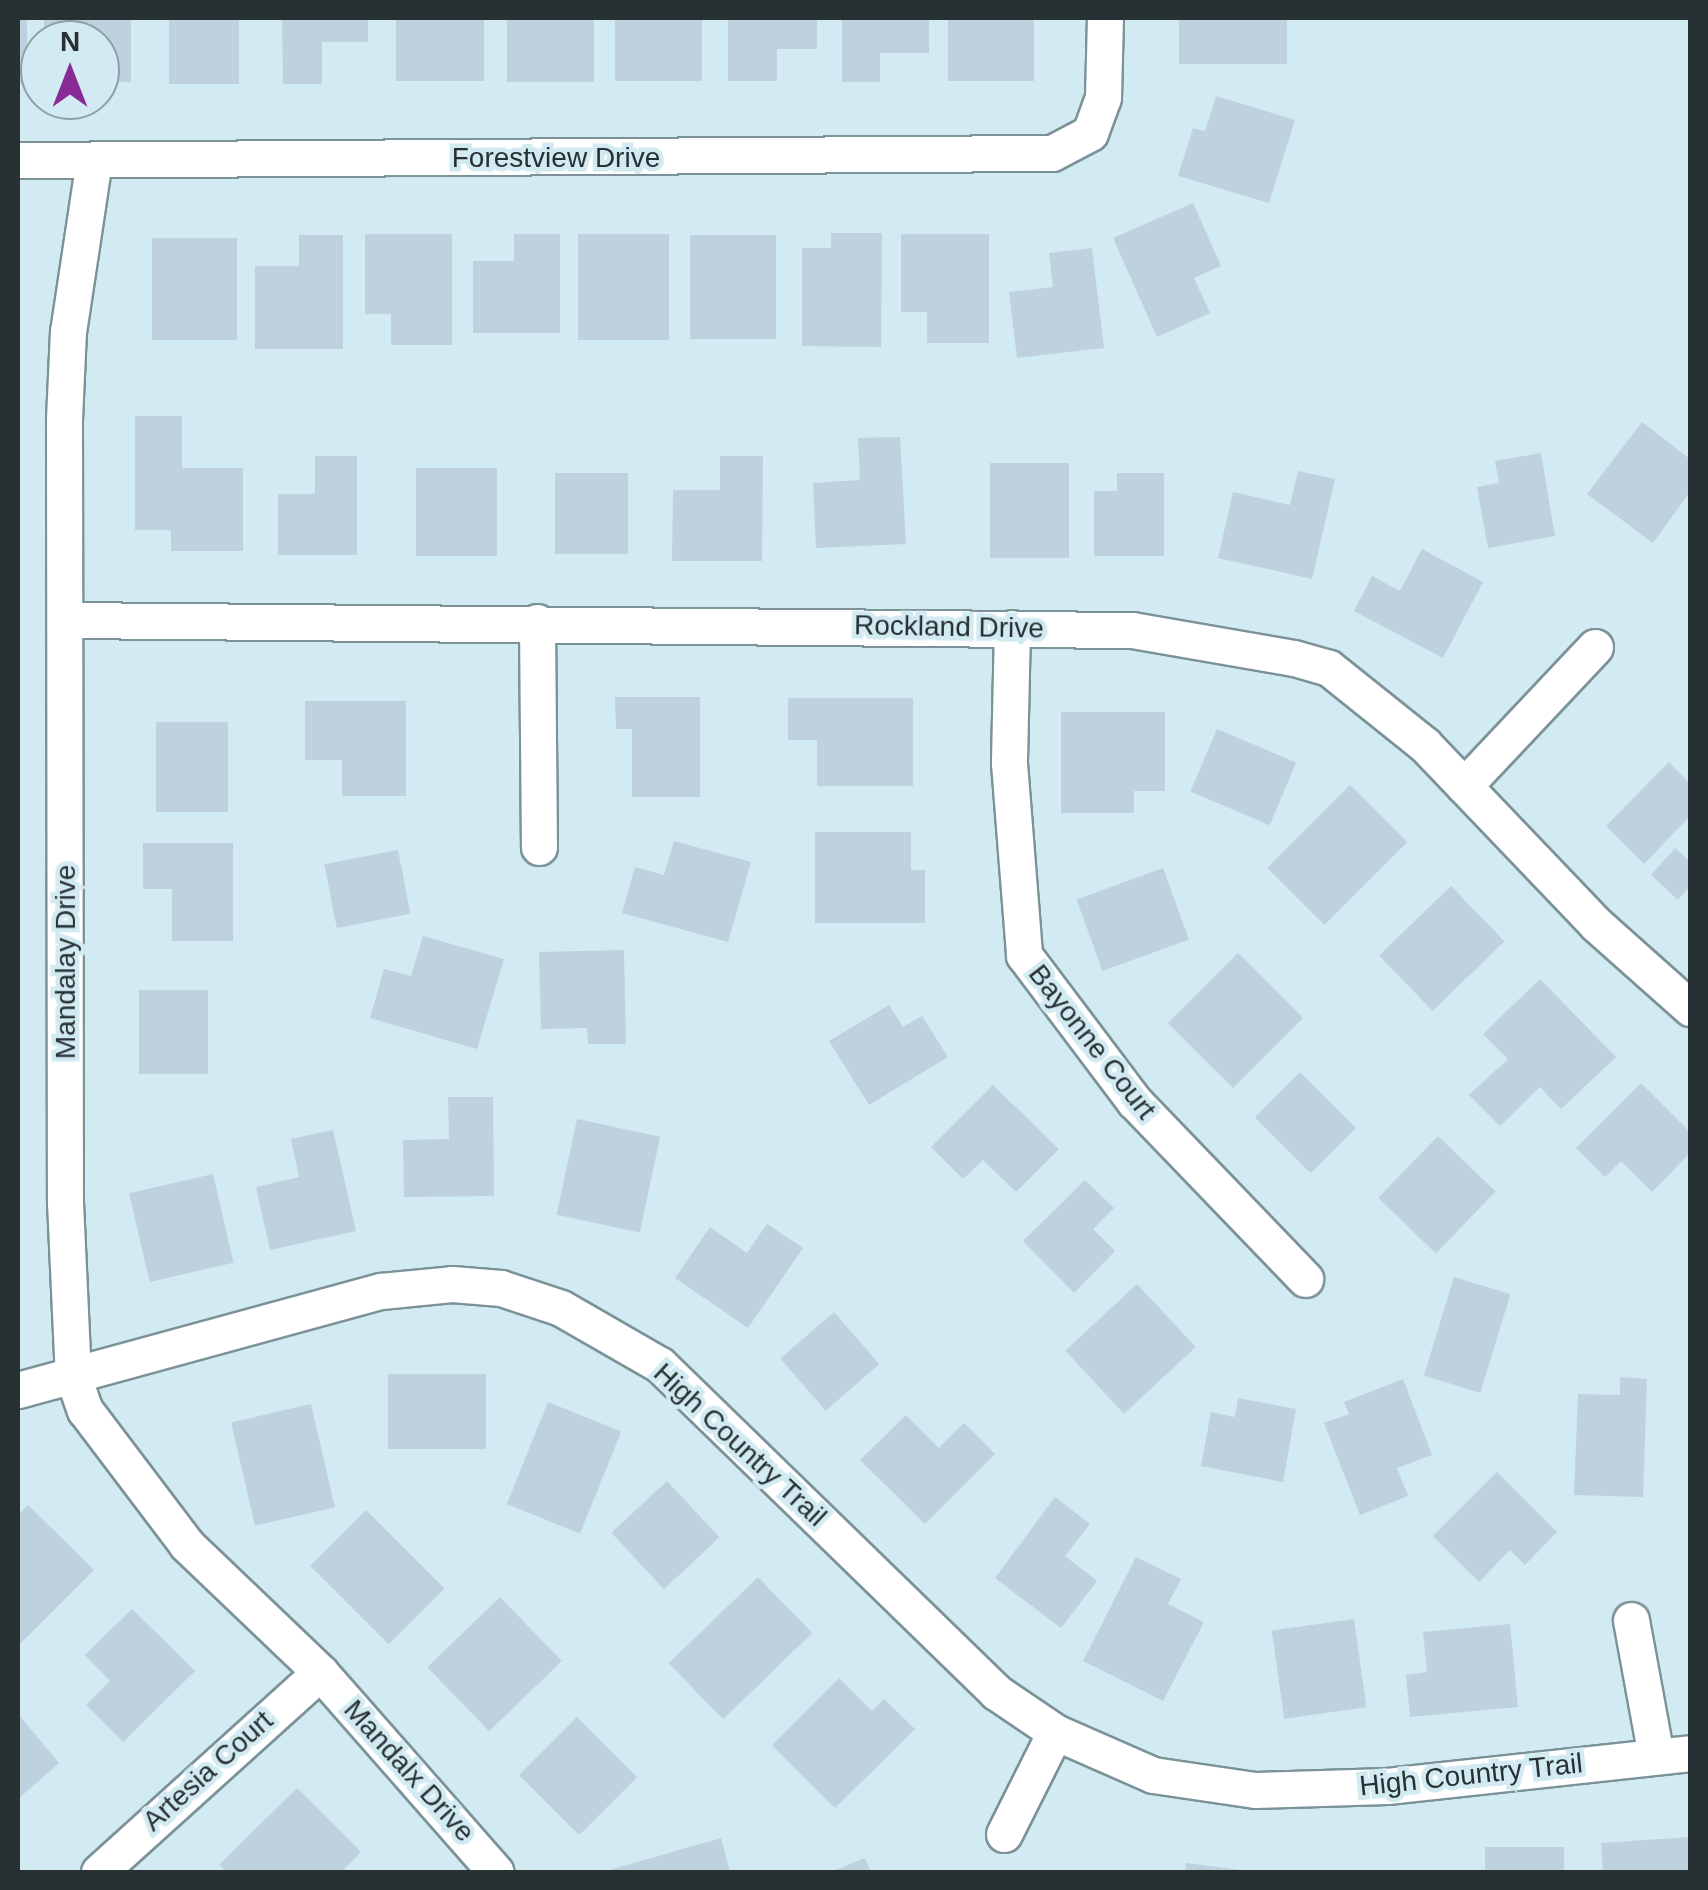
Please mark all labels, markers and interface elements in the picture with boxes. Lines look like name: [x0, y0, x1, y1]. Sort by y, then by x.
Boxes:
north arrow: [20, 20, 120, 120]
text: N: [60, 26, 80, 57]
street label: Forestview Drive: [452, 141, 660, 175]
street label: Rockland Drive: [854, 609, 1044, 645]
street label: Mandalay Drive: [49, 865, 83, 1059]
street label: Bayonne Court: [1021, 958, 1163, 1126]
street label: High Country Trail: [646, 1356, 834, 1534]
street label: Mandalx Drive: [337, 1693, 481, 1849]
street label: Artesia Court: [136, 1704, 280, 1838]
street label: High Country Trail: [1358, 1747, 1584, 1803]

